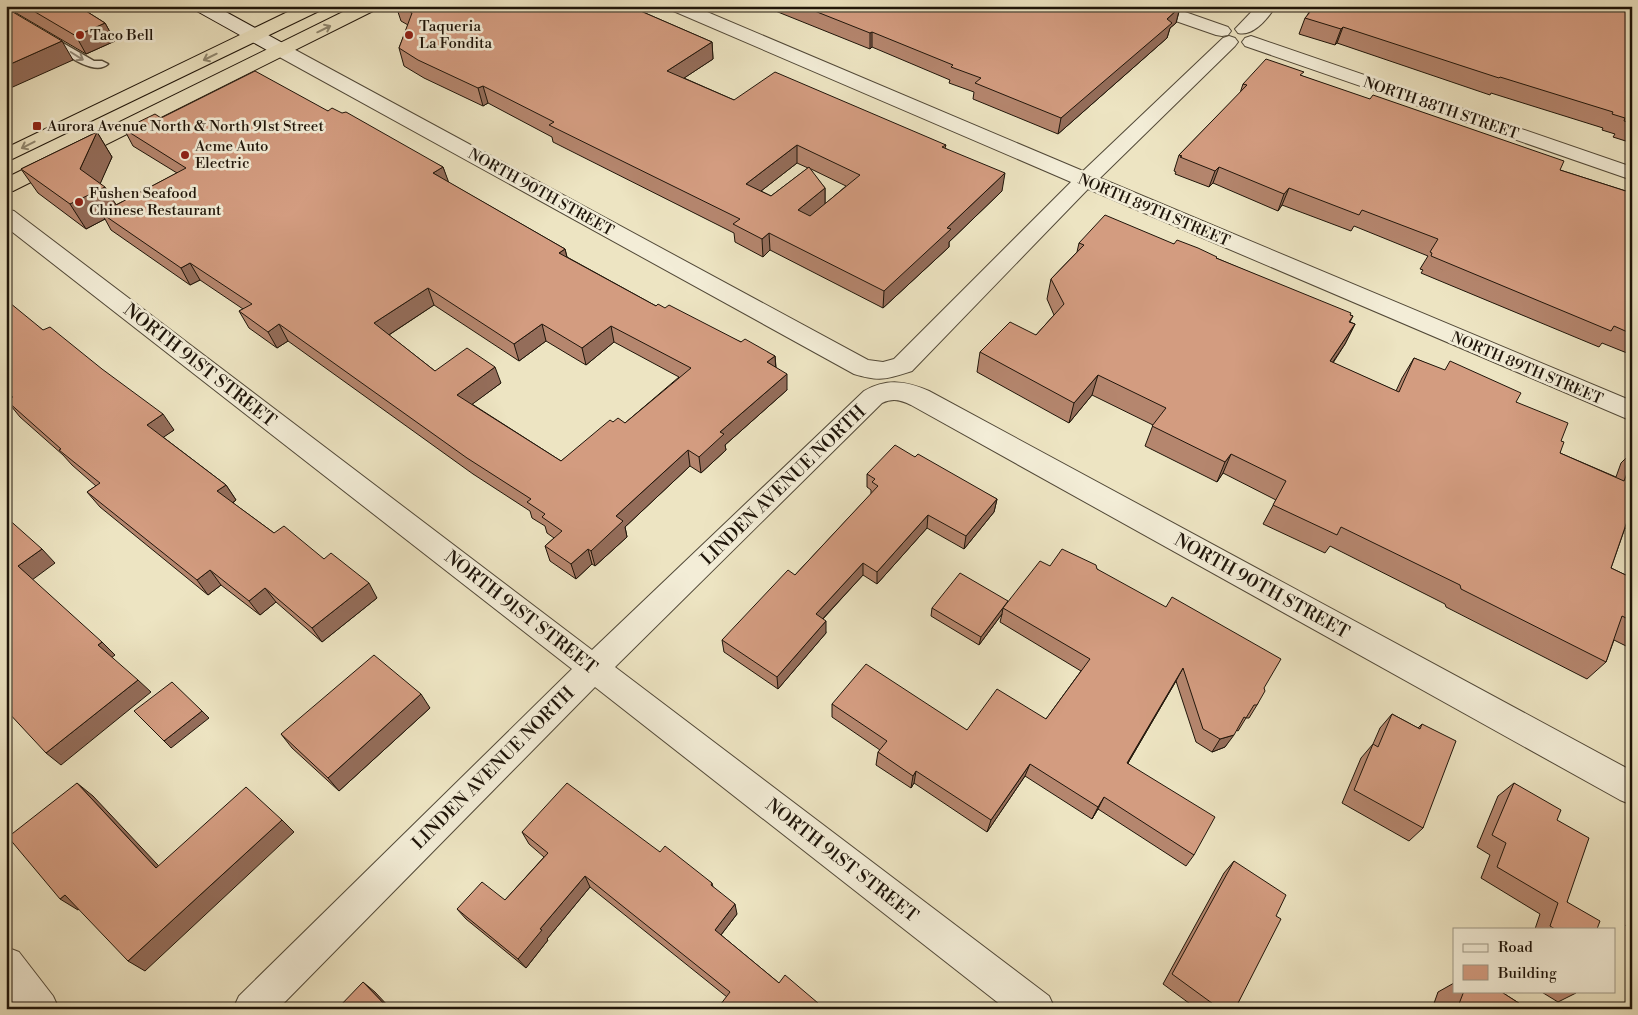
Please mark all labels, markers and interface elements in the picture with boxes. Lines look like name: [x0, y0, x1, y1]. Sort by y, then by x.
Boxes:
place label: Taqueria La Fondita: [419, 17, 493, 53]
one-way arrow: [317, 23, 332, 33]
place label: Taco Bell: [90, 26, 154, 45]
marker: Taco Bell: [74, 29, 86, 41]
marker: Taqueria La Fondita: [403, 29, 415, 41]
one-way arrow: [70, 51, 84, 61]
one-way arrow: [203, 52, 218, 62]
street label: NORTH 88TH STREET: [1361, 73, 1522, 144]
place label: Aurora Avenue North & North 91st Street: [46, 117, 324, 136]
marker: Aurora Avenue North & North 91st Street: [31, 120, 43, 132]
place label: Acme Auto Electric: [194, 137, 269, 173]
one-way arrow: [20, 140, 35, 150]
street label: NORTH 90TH STREET: [464, 144, 617, 241]
marker: Acme Auto Electric: [179, 149, 191, 161]
street label: NORTH 89TH STREET: [1075, 170, 1233, 251]
place label: Fushen Seafood Chinese Restaurant: [89, 184, 222, 220]
marker: Fushen Seafood Chinese Restaurant: [73, 196, 85, 208]
street label: NORTH 91ST STREET: [119, 299, 281, 432]
street label: NORTH 89TH STREET: [1448, 328, 1606, 409]
street label: LINDEN AVENUE NORTH: [696, 400, 871, 570]
street label: NORTH 90TH STREET: [1170, 529, 1354, 644]
street label: NORTH 91ST STREET: [440, 546, 602, 679]
street label: LINDEN AVENUE NORTH: [407, 682, 580, 855]
street label: NORTH 91ST STREET: [761, 794, 923, 927]
legend: [1453, 928, 1616, 992]
text: Road: [1498, 938, 1533, 957]
text: Building: [1497, 964, 1557, 983]

